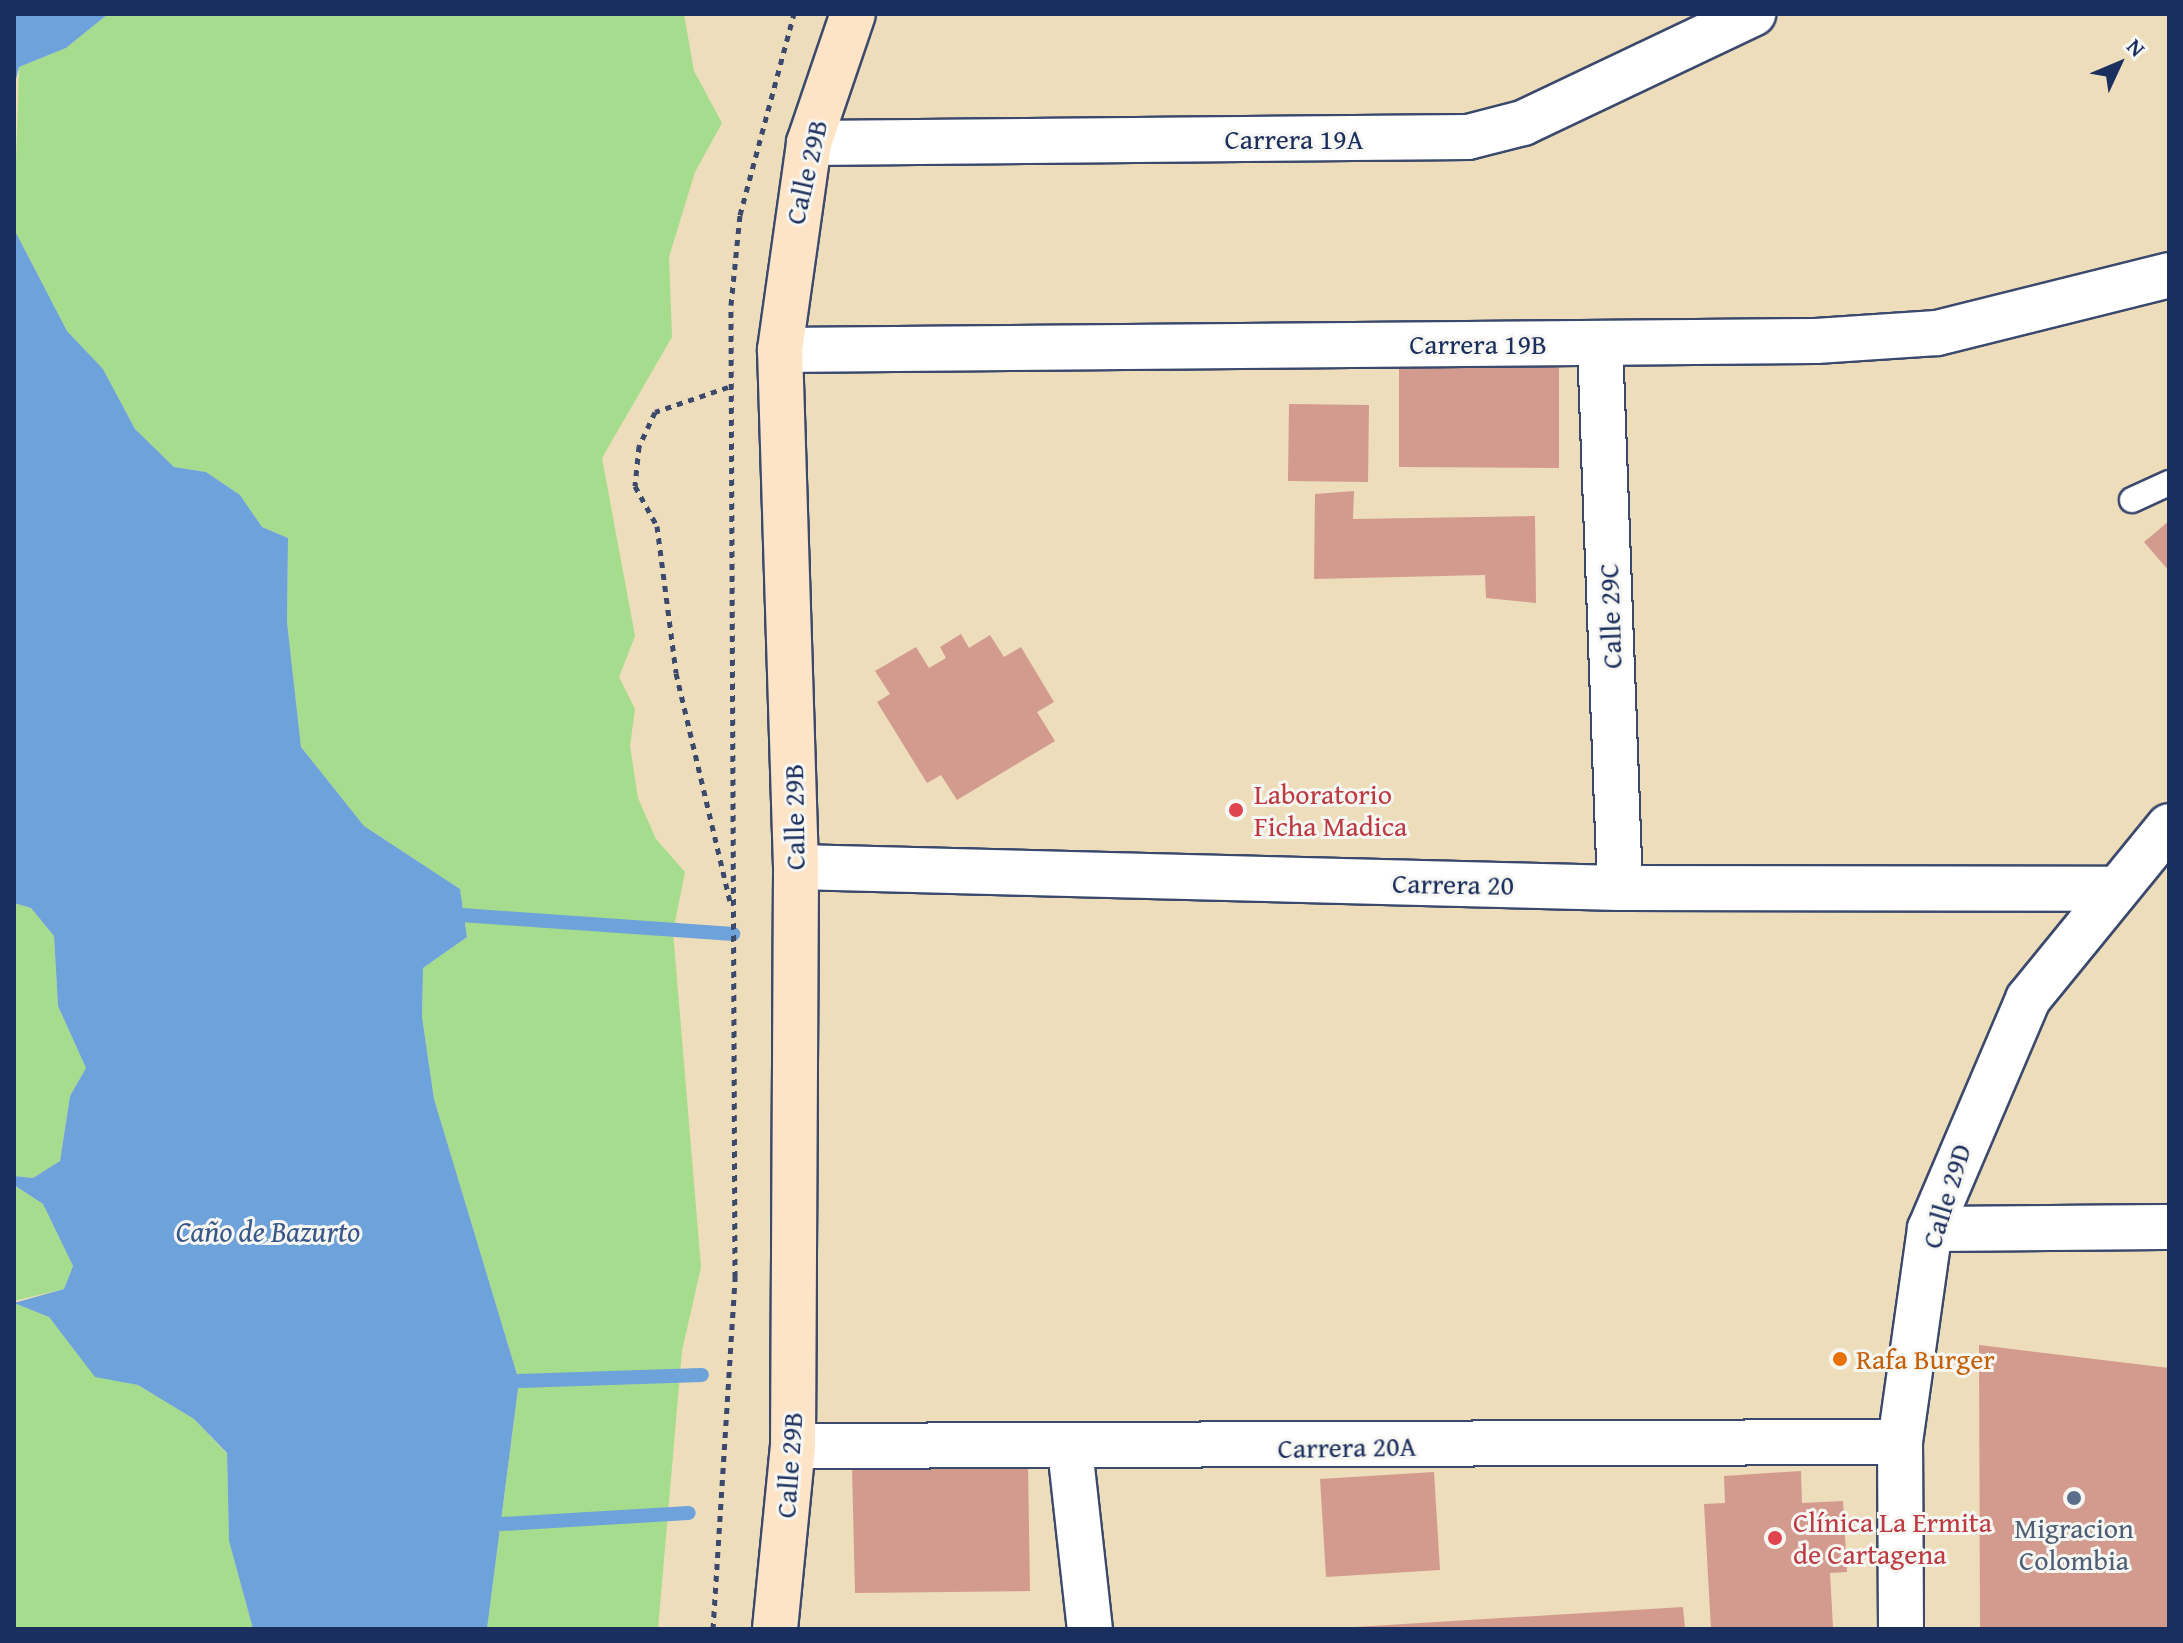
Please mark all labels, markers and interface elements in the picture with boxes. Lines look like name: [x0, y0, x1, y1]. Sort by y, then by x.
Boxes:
north arrow: [2079, 24, 2159, 104]
text: N: [2120, 31, 2153, 64]
street label: Calle 29B: [778, 116, 834, 228]
street label: Carrera 19A: [1225, 122, 1363, 156]
street label: Carrera 19B: [1409, 327, 1547, 361]
street label: Calle 29C: [1591, 563, 1629, 669]
street label: Calle 29B: [776, 764, 812, 870]
place label: Laboratorio Ficha Madica: [1254, 777, 1407, 843]
marker: Laboratorio Ficha Madica: [1225, 799, 1247, 821]
street label: Carrera 20: [1392, 866, 1514, 902]
street label: Calle 29D: [1914, 1140, 1978, 1252]
water label: Caño de Bazurto: [176, 1213, 360, 1249]
place label: Rafa Burger: [1856, 1342, 1995, 1376]
marker: Rafa Burger: [1831, 1350, 1849, 1368]
street label: Calle 29B: [769, 1411, 809, 1519]
street label: Carrera 20A: [1277, 1429, 1417, 1465]
marker: Migracion Colombia: [2065, 1489, 2083, 1507]
place label: Clínica La Ermita de Cartagena: [1793, 1505, 1992, 1571]
place label: Migracion Colombia: [2014, 1511, 2134, 1577]
marker: Clínica La Ermita de Cartagena: [1764, 1527, 1786, 1549]

